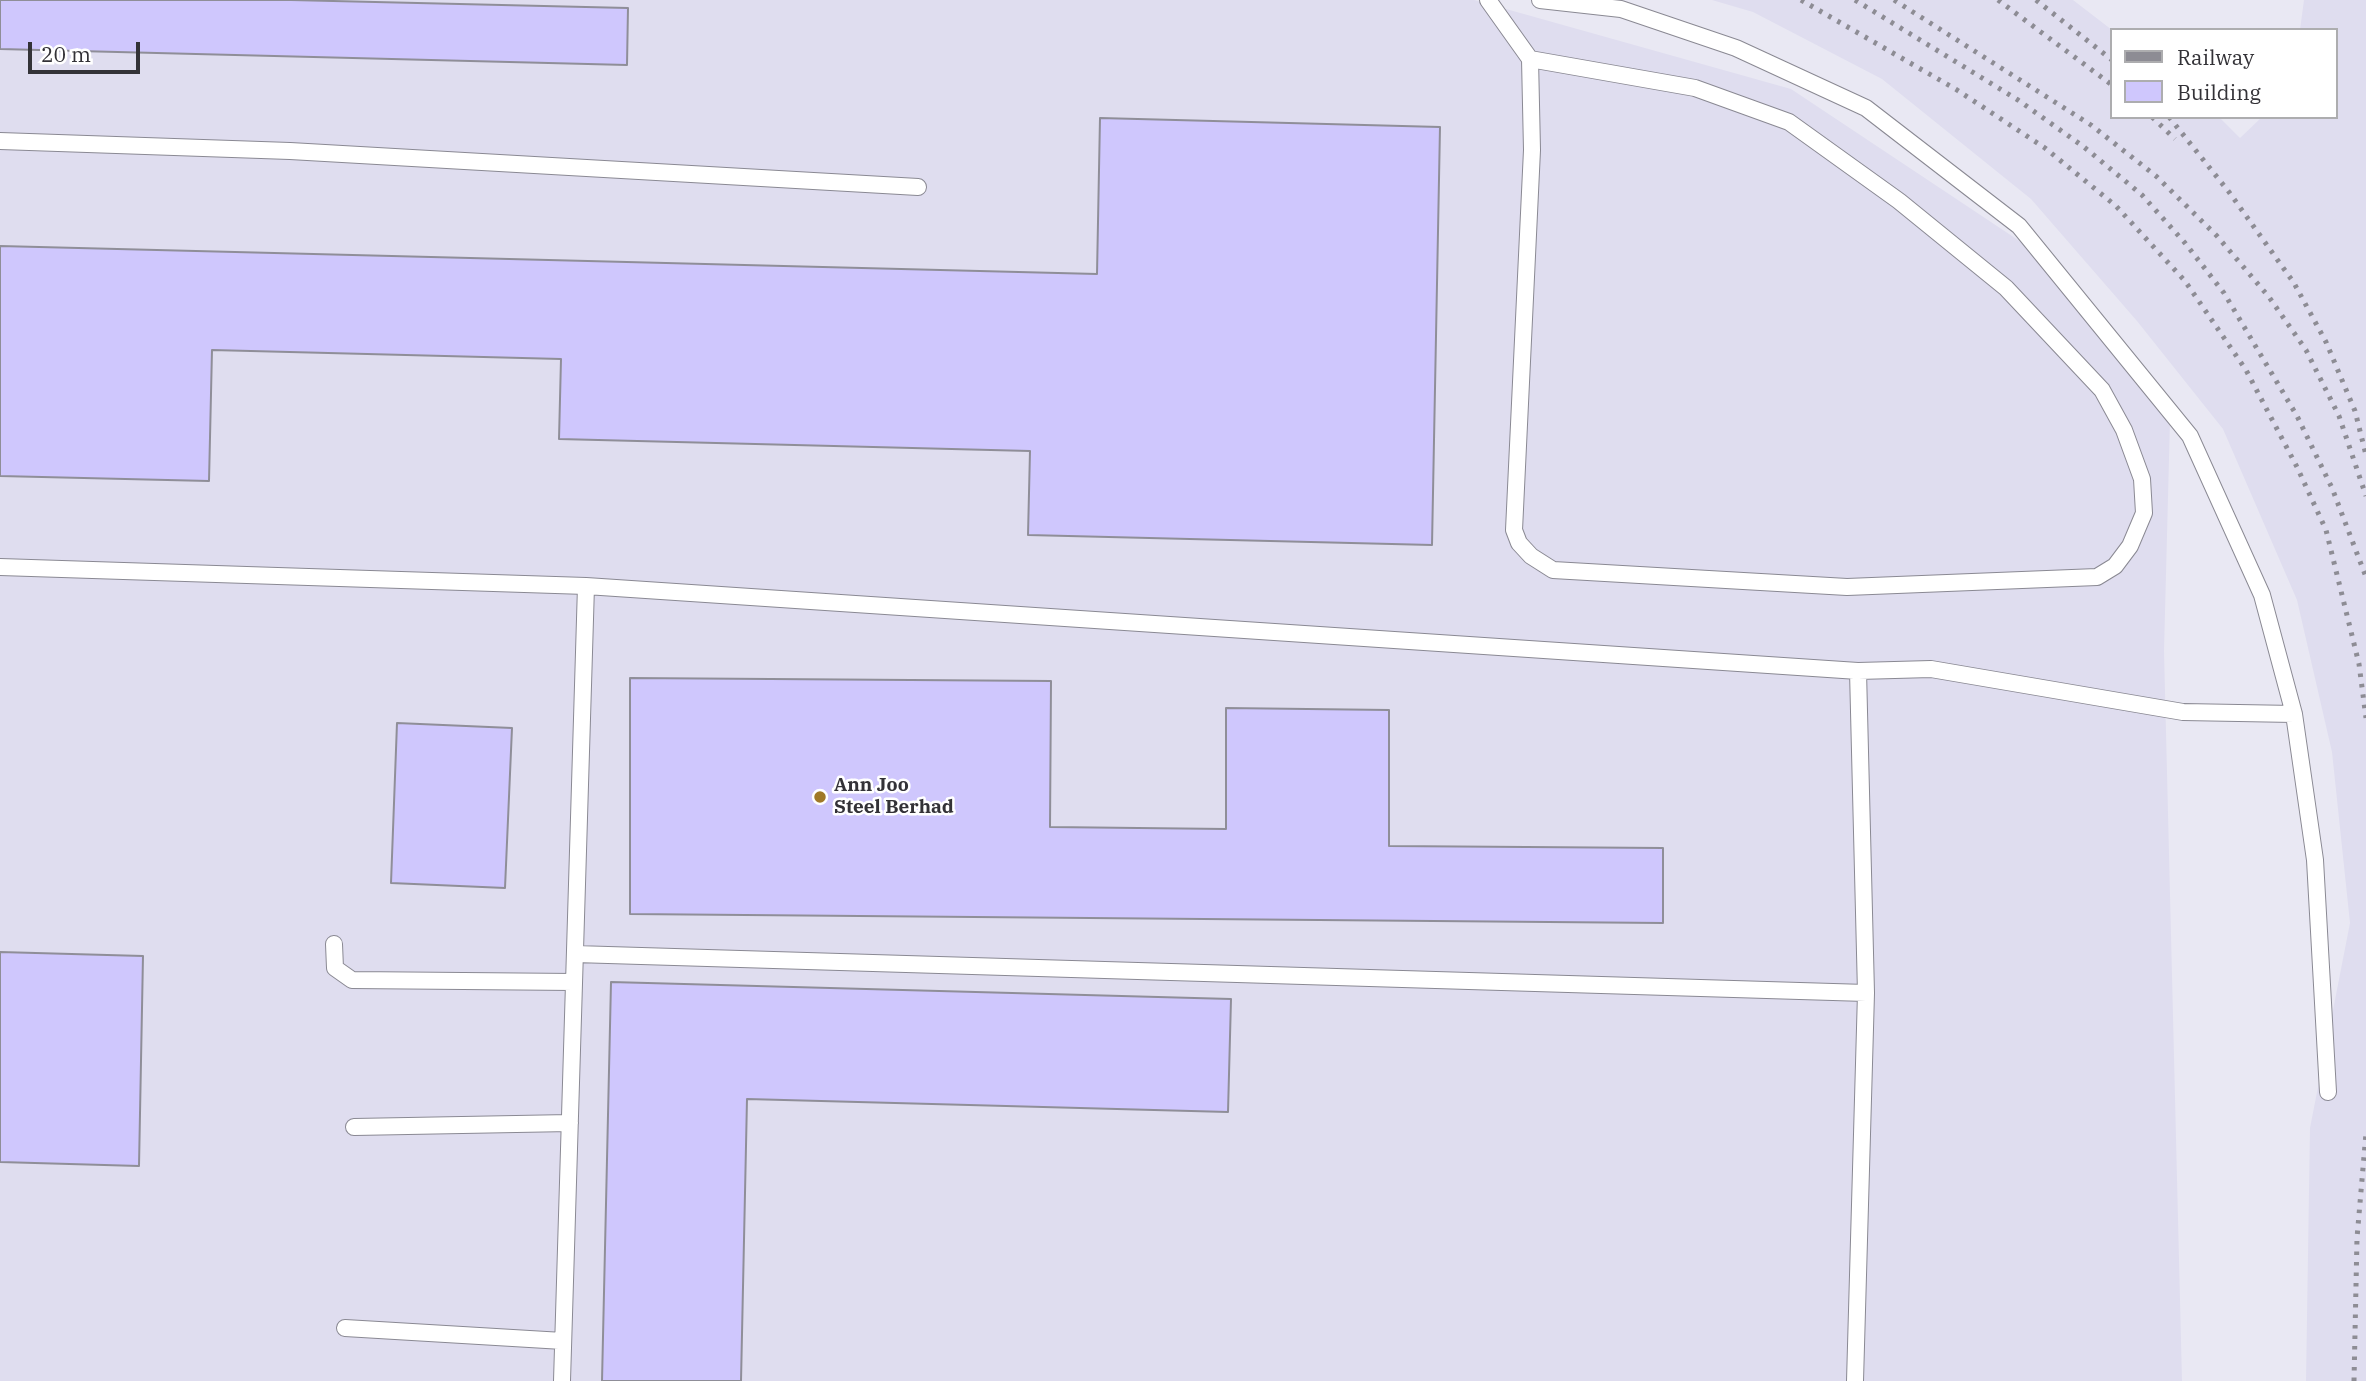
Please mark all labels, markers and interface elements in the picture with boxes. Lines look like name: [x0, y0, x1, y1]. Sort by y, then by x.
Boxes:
scale bar: [32, 28, 144, 72]
legend: [2110, 28, 2338, 119]
text: 20 m: [41, 40, 91, 68]
text: Railway: [2177, 43, 2254, 71]
text: Building: [2177, 78, 2261, 106]
place label: Ann Joo Steel Berhad: [834, 775, 954, 819]
marker: Ann Joo Steel Berhad: [812, 789, 828, 805]

